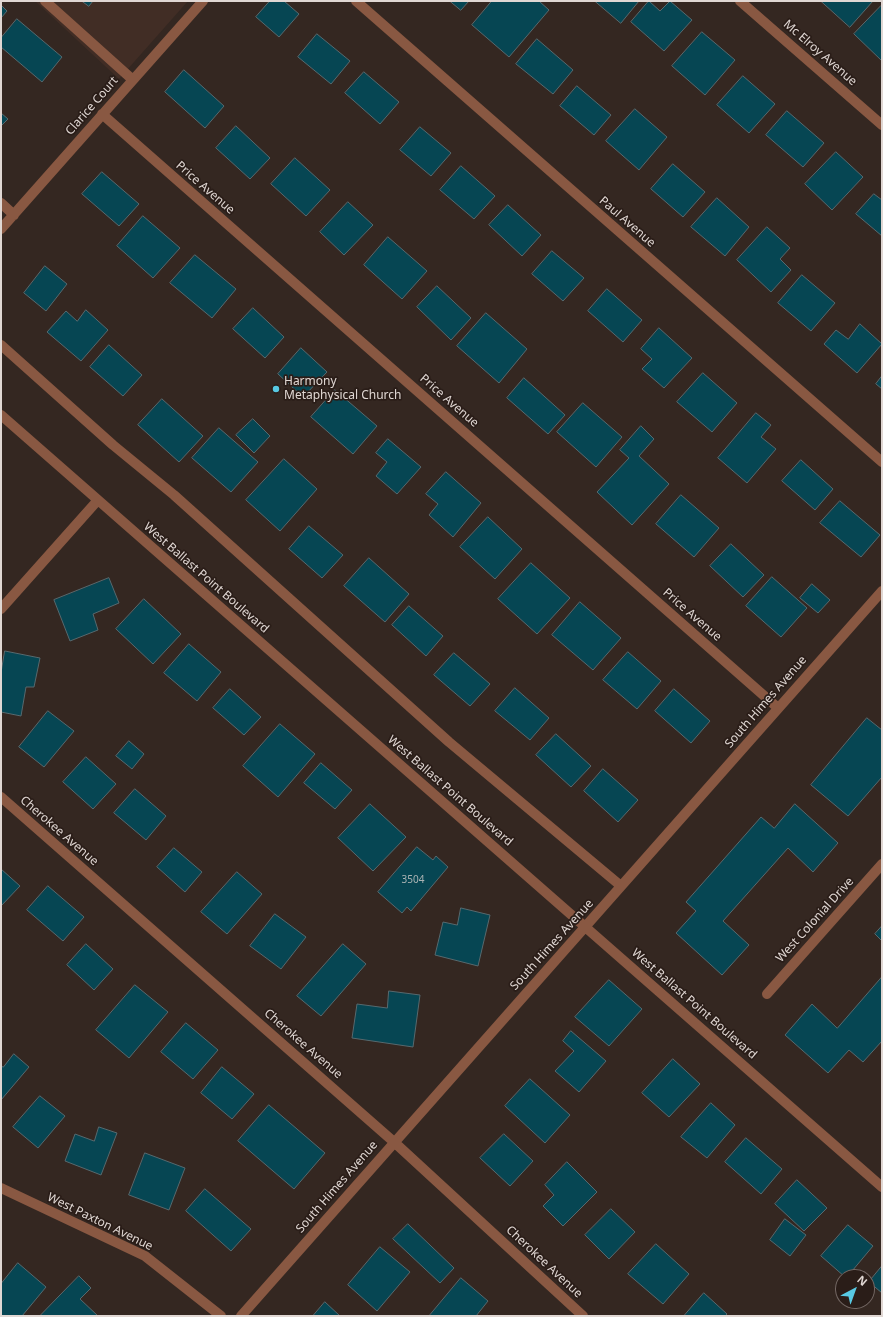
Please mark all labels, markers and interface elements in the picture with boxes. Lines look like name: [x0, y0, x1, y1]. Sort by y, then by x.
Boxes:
street label: Mc Elroy Avenue: [780, 17, 860, 89]
street label: Clarice Court: [63, 74, 121, 138]
street label: Price Avenue: [173, 159, 237, 217]
street label: Paul Avenue: [596, 194, 658, 250]
street label: Price Avenue: [417, 372, 481, 430]
place label: Harmony Metaphysical Church: [284, 375, 401, 403]
marker: Harmony Metaphysical Church: [271, 384, 281, 394]
street label: West Ballast Point Boulevard: [141, 520, 271, 636]
street label: Price Avenue: [660, 586, 724, 644]
street label: South Himes Avenue: [722, 653, 810, 751]
street label: West Ballast Point Boulevard: [385, 733, 515, 849]
street label: Cherokee Avenue: [17, 793, 101, 869]
house number: 3504: [402, 874, 424, 886]
street label: West Colonial Drive: [773, 875, 857, 965]
street label: South Himes Avenue: [507, 897, 597, 993]
street label: West Ballast Point Boulevard: [629, 946, 759, 1062]
street label: Cherokee Avenue: [261, 1006, 345, 1082]
street label: South Himes Avenue: [293, 1138, 381, 1236]
street label: West Paxton Avenue: [45, 1190, 155, 1254]
street label: Cherokee Avenue: [503, 1223, 585, 1301]
north arrow: [835, 1269, 875, 1309]
text: N: [854, 1272, 871, 1289]

